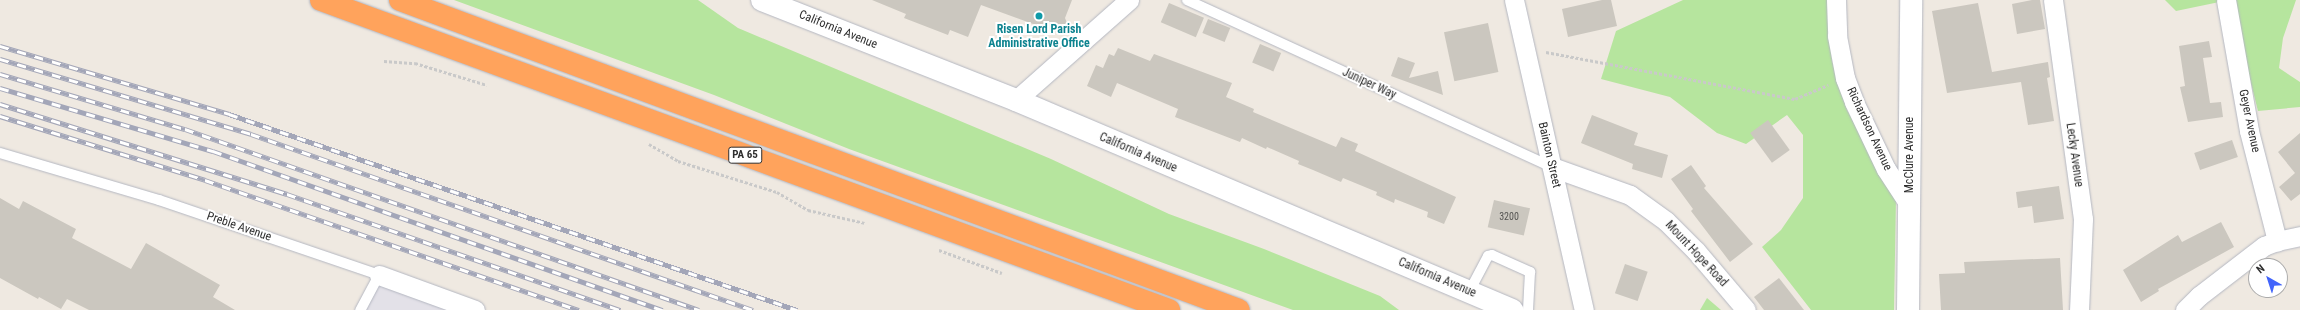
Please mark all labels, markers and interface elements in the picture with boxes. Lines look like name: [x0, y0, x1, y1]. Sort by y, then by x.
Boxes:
street label: California Avenue: [797, 8, 879, 52]
marker: Risen Lord Parish Administrative Office: [1034, 11, 1044, 21]
place label: Risen Lord Parish Administrative Office: [988, 23, 1090, 51]
street label: Juniper Way: [1340, 65, 1398, 103]
street label: Richardson Avenue: [1843, 85, 1895, 173]
street label: Geyer Avenue: [2235, 88, 2263, 154]
street label: McClure Avenue: [1903, 117, 1917, 193]
street label: Bainton Street: [1534, 121, 1564, 189]
street label: Lecky Avenue: [2062, 122, 2086, 188]
street label: California Avenue: [1097, 130, 1179, 176]
road number: PA 65: [728, 146, 762, 164]
street label: Preble Avenue: [205, 209, 273, 245]
house number: 3200: [1499, 211, 1519, 223]
street label: Mount Hope Road: [1662, 218, 1730, 290]
street label: California Avenue: [1396, 255, 1478, 301]
north arrow: [2248, 258, 2288, 298]
text: N: [2254, 262, 2267, 276]

